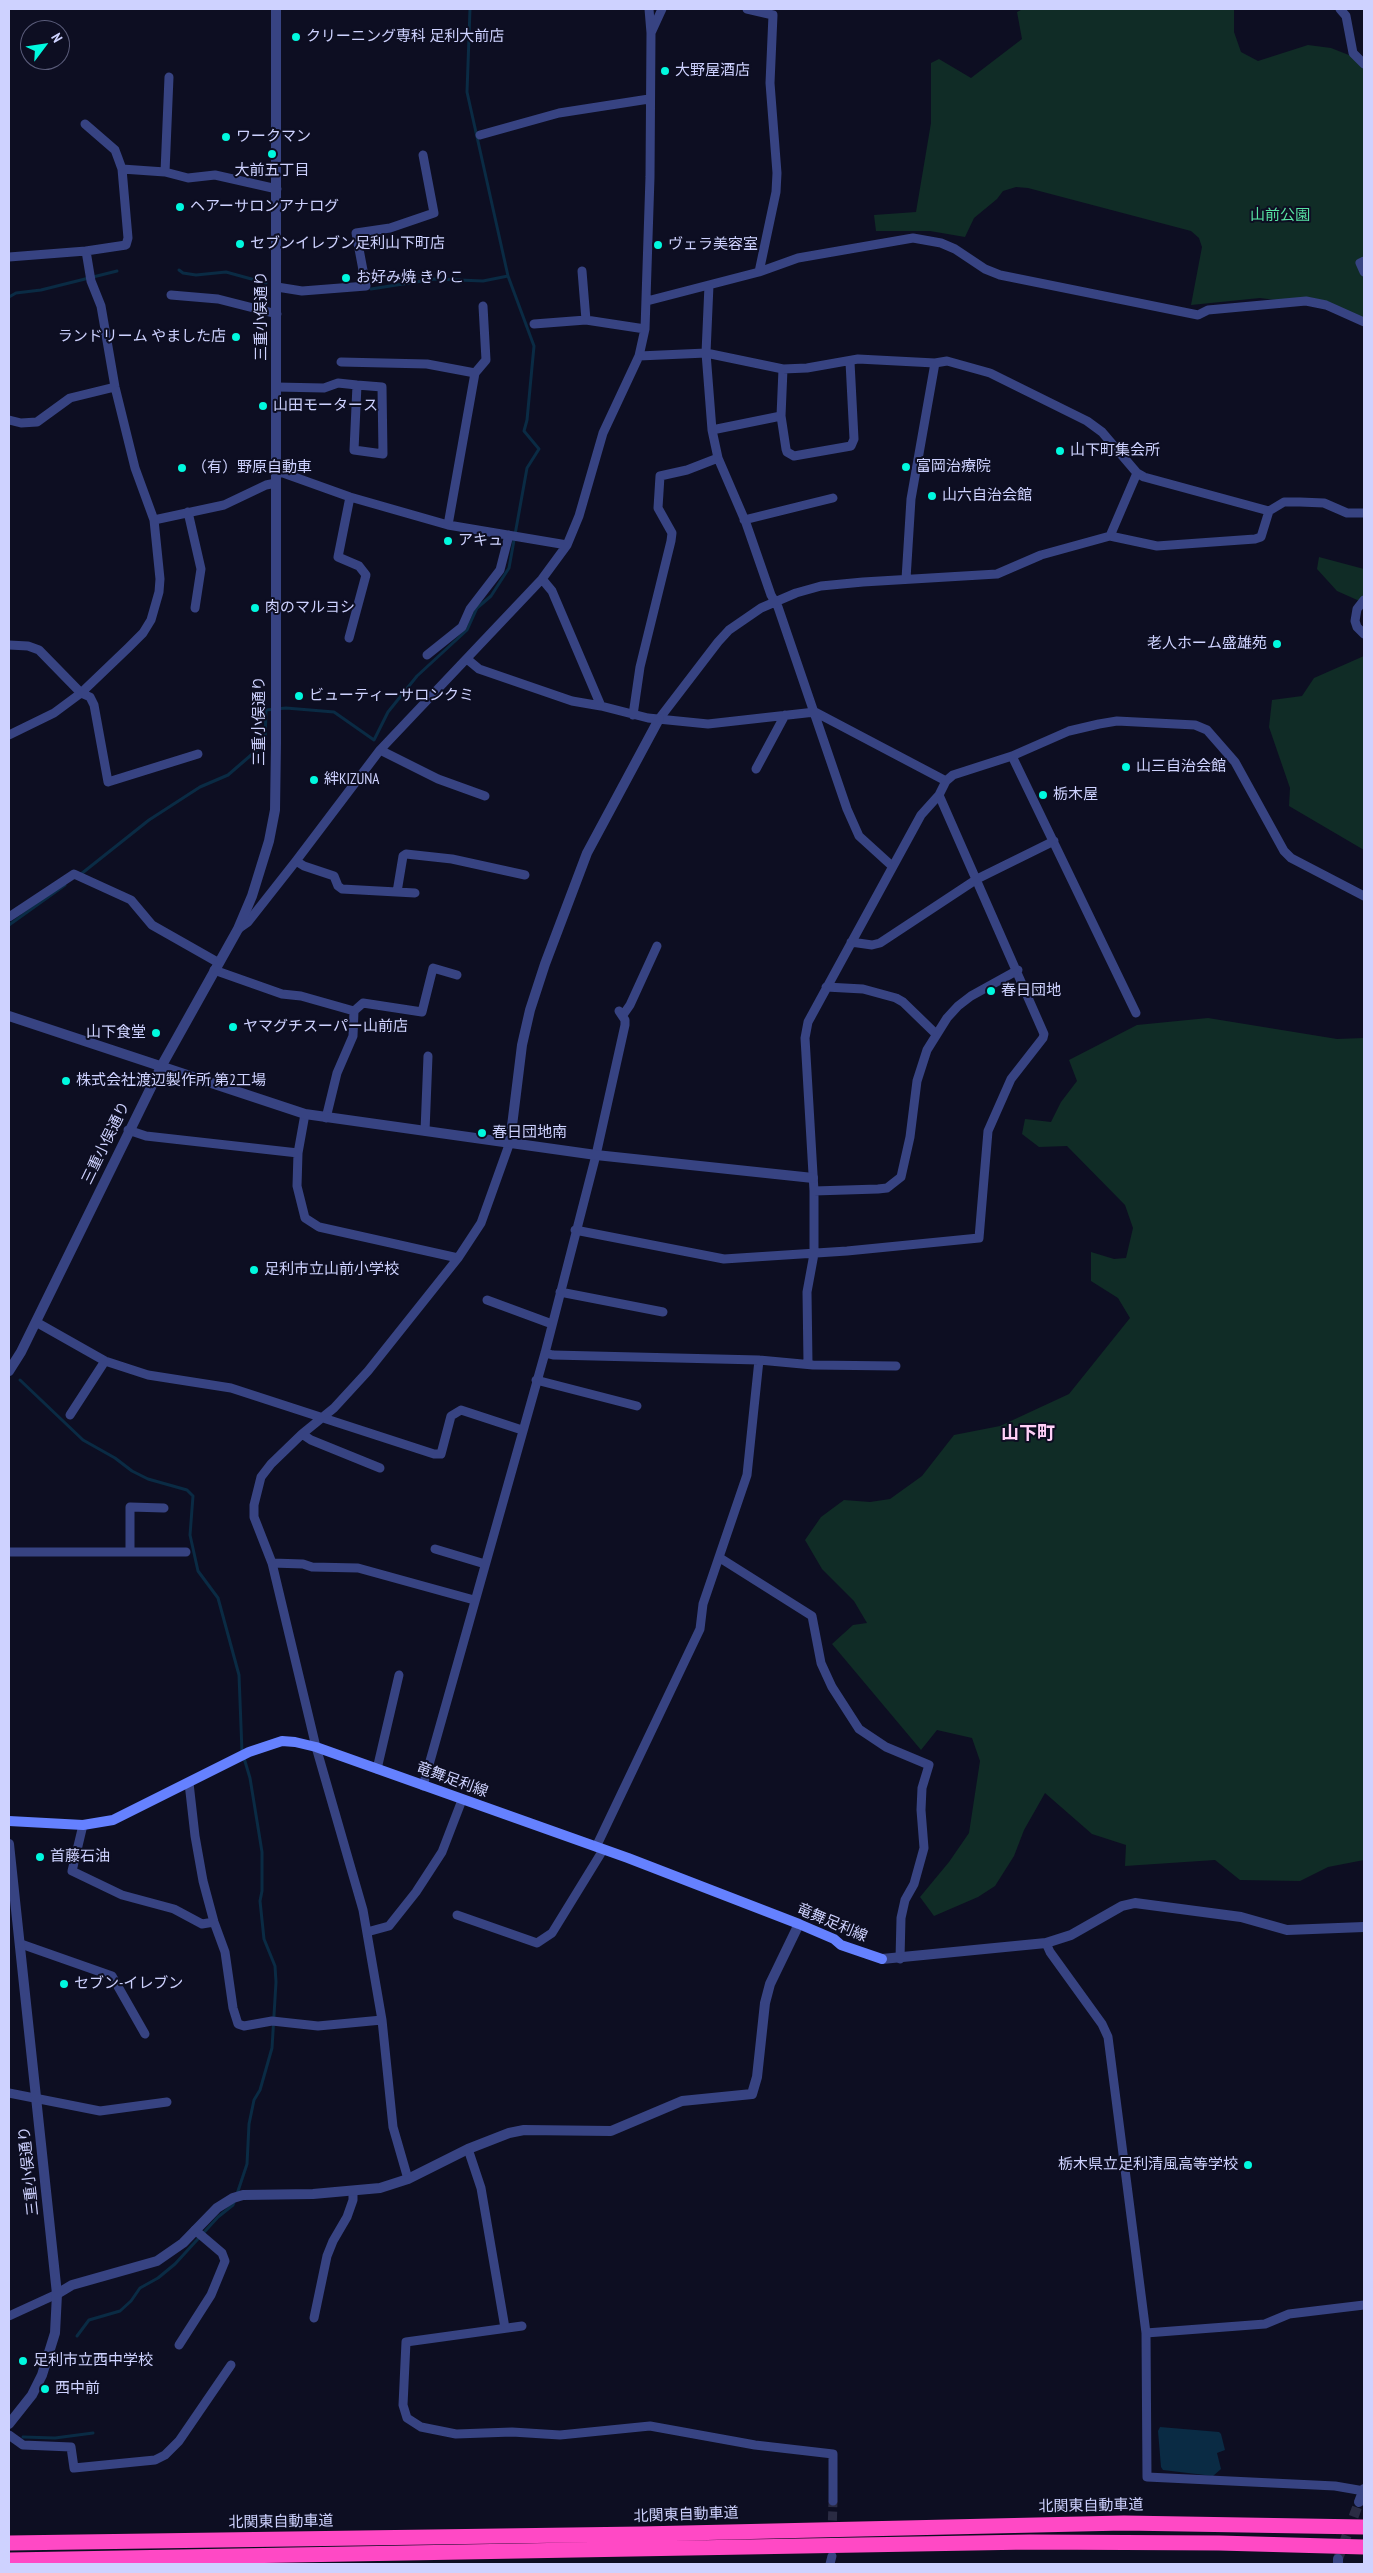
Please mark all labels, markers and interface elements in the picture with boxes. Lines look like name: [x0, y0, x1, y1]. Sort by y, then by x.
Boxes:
north arrow: [20, 20, 70, 70]
place label: クリーニング専科 足利大前店: [306, 28, 504, 46]
text: N: [47, 30, 67, 46]
marker: クリーニング専科 足利大前店: [290, 31, 302, 43]
place label: 大野屋酒店: [675, 62, 750, 80]
marker: 大野屋酒店: [659, 65, 671, 77]
place label: ワークマン: [236, 128, 311, 146]
marker: ワークマン: [220, 131, 232, 143]
marker: 大前五丁目: [266, 148, 278, 160]
place label: 大前五丁目: [235, 162, 309, 180]
place label: ヘアーサロンアナログ: [190, 198, 339, 216]
marker: ヘアーサロンアナログ: [174, 201, 186, 213]
park label: 山前公園: [1250, 207, 1310, 225]
place label: セブンイレブン足利山下町店: [250, 235, 445, 253]
place label: ヴェラ美容室: [668, 236, 758, 254]
marker: セブンイレブン足利山下町店: [234, 238, 246, 250]
marker: ヴェラ美容室: [652, 239, 664, 251]
place label: お好み焼 きりこ: [356, 269, 464, 287]
street label: 三重小俣通り: [253, 271, 271, 361]
marker: お好み焼 きりこ: [340, 272, 352, 284]
place label: ランドリーム やました店: [58, 328, 226, 346]
marker: ランドリーム やました店: [230, 331, 242, 343]
place label: 山田モータース: [273, 397, 378, 415]
marker: 山田モータース: [257, 400, 269, 412]
place label: 山下町集会所: [1070, 442, 1160, 460]
marker: 山下町集会所: [1054, 445, 1066, 457]
place label: 富岡治療院: [916, 458, 991, 476]
place label: （有）野原自動車: [192, 459, 312, 477]
marker: 富岡治療院: [900, 461, 912, 473]
marker: （有）野原自動車: [176, 462, 188, 474]
place label: 山六自治会館: [942, 487, 1032, 505]
marker: 山六自治会館: [926, 490, 938, 502]
place label: アキュ: [458, 532, 503, 550]
marker: アキュ: [442, 535, 454, 547]
place label: 肉のマルヨシ: [265, 599, 355, 617]
marker: 肉のマルヨシ: [249, 602, 261, 614]
place label: 老人ホーム盛雄苑: [1147, 635, 1267, 653]
marker: 老人ホーム盛雄苑: [1271, 638, 1283, 650]
street label: 三重小俣通り: [251, 676, 269, 766]
place label: ビューティーサロンクミ: [309, 687, 474, 705]
marker: ビューティーサロンクミ: [293, 690, 305, 702]
place label: 山三自治会館: [1136, 758, 1226, 776]
marker: 山三自治会館: [1120, 761, 1132, 773]
place label: 絆KIZUNA: [324, 771, 379, 789]
marker: 絆KIZUNA: [308, 774, 320, 786]
place label: 栃木屋: [1053, 786, 1098, 804]
marker: 栃木屋: [1037, 789, 1049, 801]
place label: 春日団地: [1001, 982, 1061, 1000]
marker: 春日団地: [985, 985, 997, 997]
place label: ヤマグチスーパー山前店: [243, 1018, 408, 1036]
marker: ヤマグチスーパー山前店: [227, 1021, 239, 1033]
place label: 山下食堂: [86, 1024, 146, 1042]
marker: 山下食堂: [150, 1027, 162, 1039]
place label: 株式会社渡辺製作所 第2工場: [76, 1072, 266, 1090]
marker: 株式会社渡辺製作所 第2工場: [60, 1075, 72, 1087]
street label: 三重小俣通り: [78, 1099, 134, 1187]
place label: 春日団地南: [492, 1124, 567, 1142]
marker: 春日団地南: [476, 1127, 488, 1139]
place label: 足利市立山前小学校: [264, 1261, 399, 1279]
marker: 足利市立山前小学校: [248, 1264, 260, 1276]
district label: 山下町: [1001, 1423, 1055, 1445]
street label: 竜舞足利線: [414, 1759, 490, 1801]
place label: 首藤石油: [50, 1848, 110, 1866]
marker: 首藤石油: [34, 1851, 46, 1863]
street label: 竜舞足利線: [794, 1900, 870, 1946]
place label: セブン-イレブン: [74, 1975, 183, 1993]
marker: セブン-イレブン: [58, 1978, 70, 1990]
street label: 三重小俣通り: [15, 2125, 43, 2217]
place label: 栃木県立足利清風高等学校: [1058, 2156, 1238, 2174]
marker: 栃木県立足利清風高等学校: [1242, 2159, 1254, 2171]
place label: 足利市立西中学校: [33, 2352, 153, 2370]
marker: 足利市立西中学校: [17, 2355, 29, 2367]
place label: 西中前: [55, 2380, 100, 2398]
marker: 西中前: [39, 2383, 51, 2395]
street label: 北関東自動車道: [1038, 2496, 1144, 2516]
street label: 北関東自動車道: [633, 2504, 739, 2526]
street label: 北関東自動車道: [228, 2512, 334, 2532]

